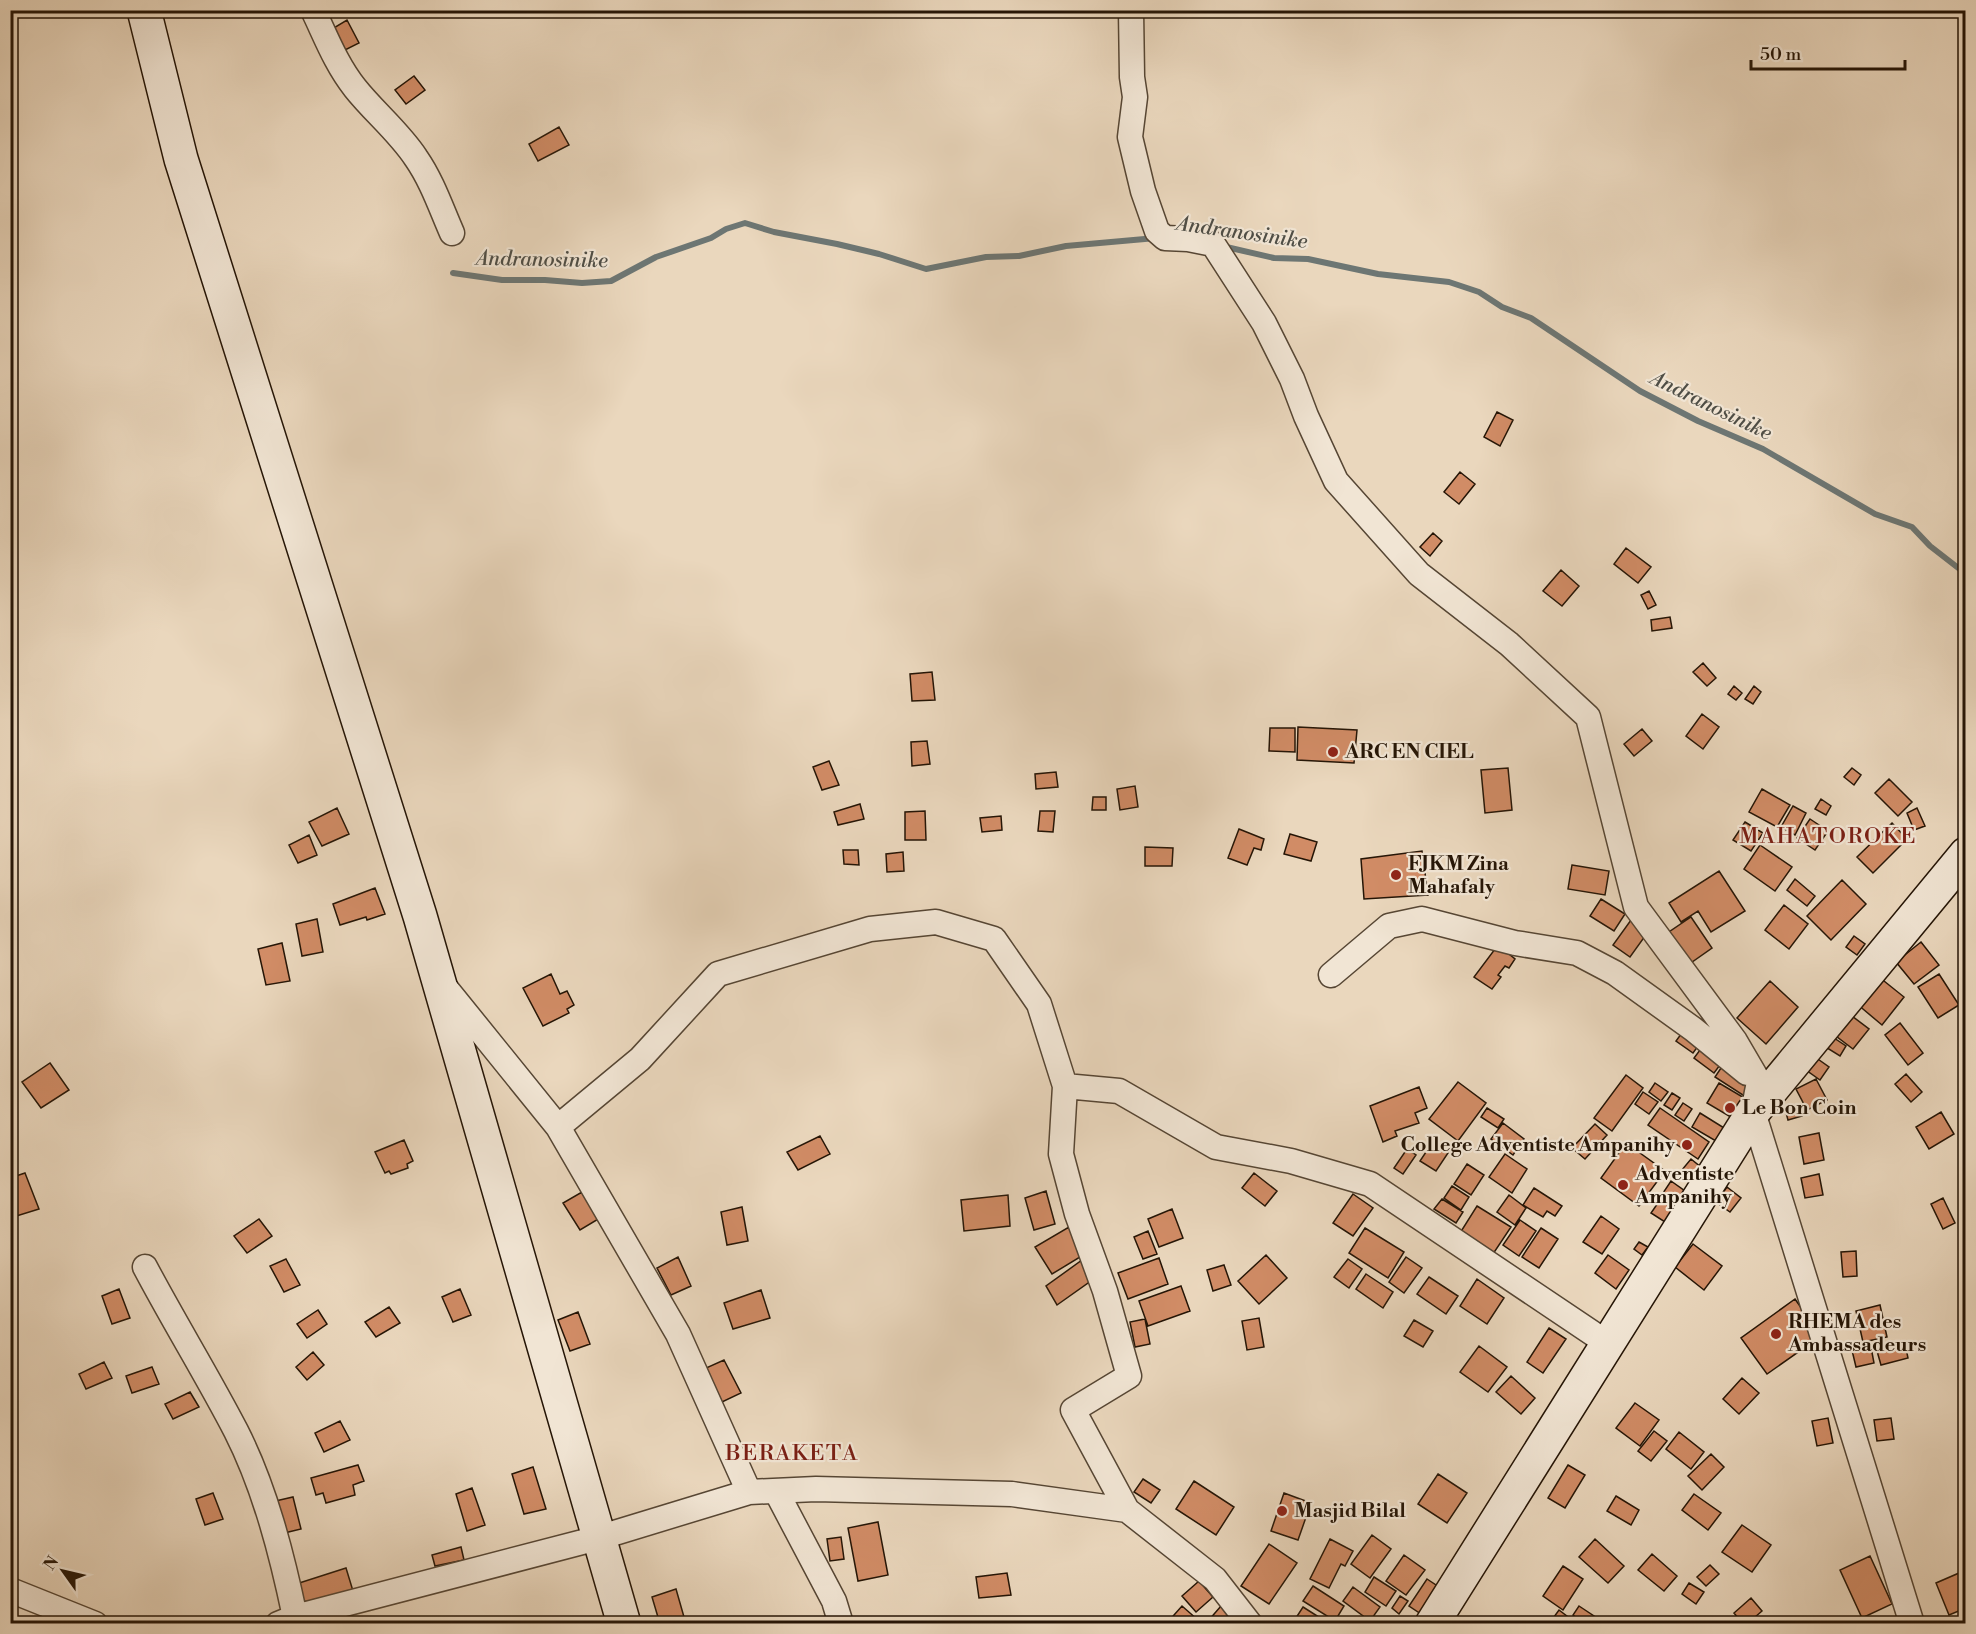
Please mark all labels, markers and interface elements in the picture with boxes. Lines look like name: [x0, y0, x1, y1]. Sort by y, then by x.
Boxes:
scale bar: [1751, 33, 1906, 71]
text: 50 m: [1760, 43, 1802, 66]
water label: Andranosinike: [1173, 211, 1309, 255]
water label: Andranosinike: [474, 246, 608, 274]
water label: Andranosinike: [1644, 365, 1776, 447]
place label: ARC EN CIEL: [1344, 740, 1474, 765]
marker: ARC EN CIEL: [1326, 745, 1340, 759]
district label: MAHATOROKE: [1739, 823, 1917, 850]
place label: FJKM Zina Mahafaly: [1408, 852, 1509, 900]
marker: FJKM Zina Mahafaly: [1389, 868, 1403, 882]
place label: Le Bon Coin: [1742, 1096, 1857, 1121]
marker: Le Bon Coin: [1723, 1101, 1737, 1115]
place label: College Adventiste Ampanihy: [1401, 1133, 1676, 1158]
marker: College Adventiste Ampanihy: [1680, 1138, 1694, 1152]
place label: Adventiste Ampanihy: [1634, 1162, 1735, 1210]
marker: Adventiste Ampanihy: [1616, 1178, 1630, 1192]
place label: RHEMA des Ambassadeurs: [1787, 1310, 1926, 1358]
marker: RHEMA des Ambassadeurs: [1769, 1327, 1783, 1341]
district label: BERAKETA: [724, 1440, 859, 1467]
place label: Masjid Bilal: [1294, 1499, 1406, 1524]
marker: Masjid Bilal: [1275, 1504, 1289, 1518]
north arrow: [33, 1541, 93, 1601]
text: N: [40, 1552, 63, 1574]

